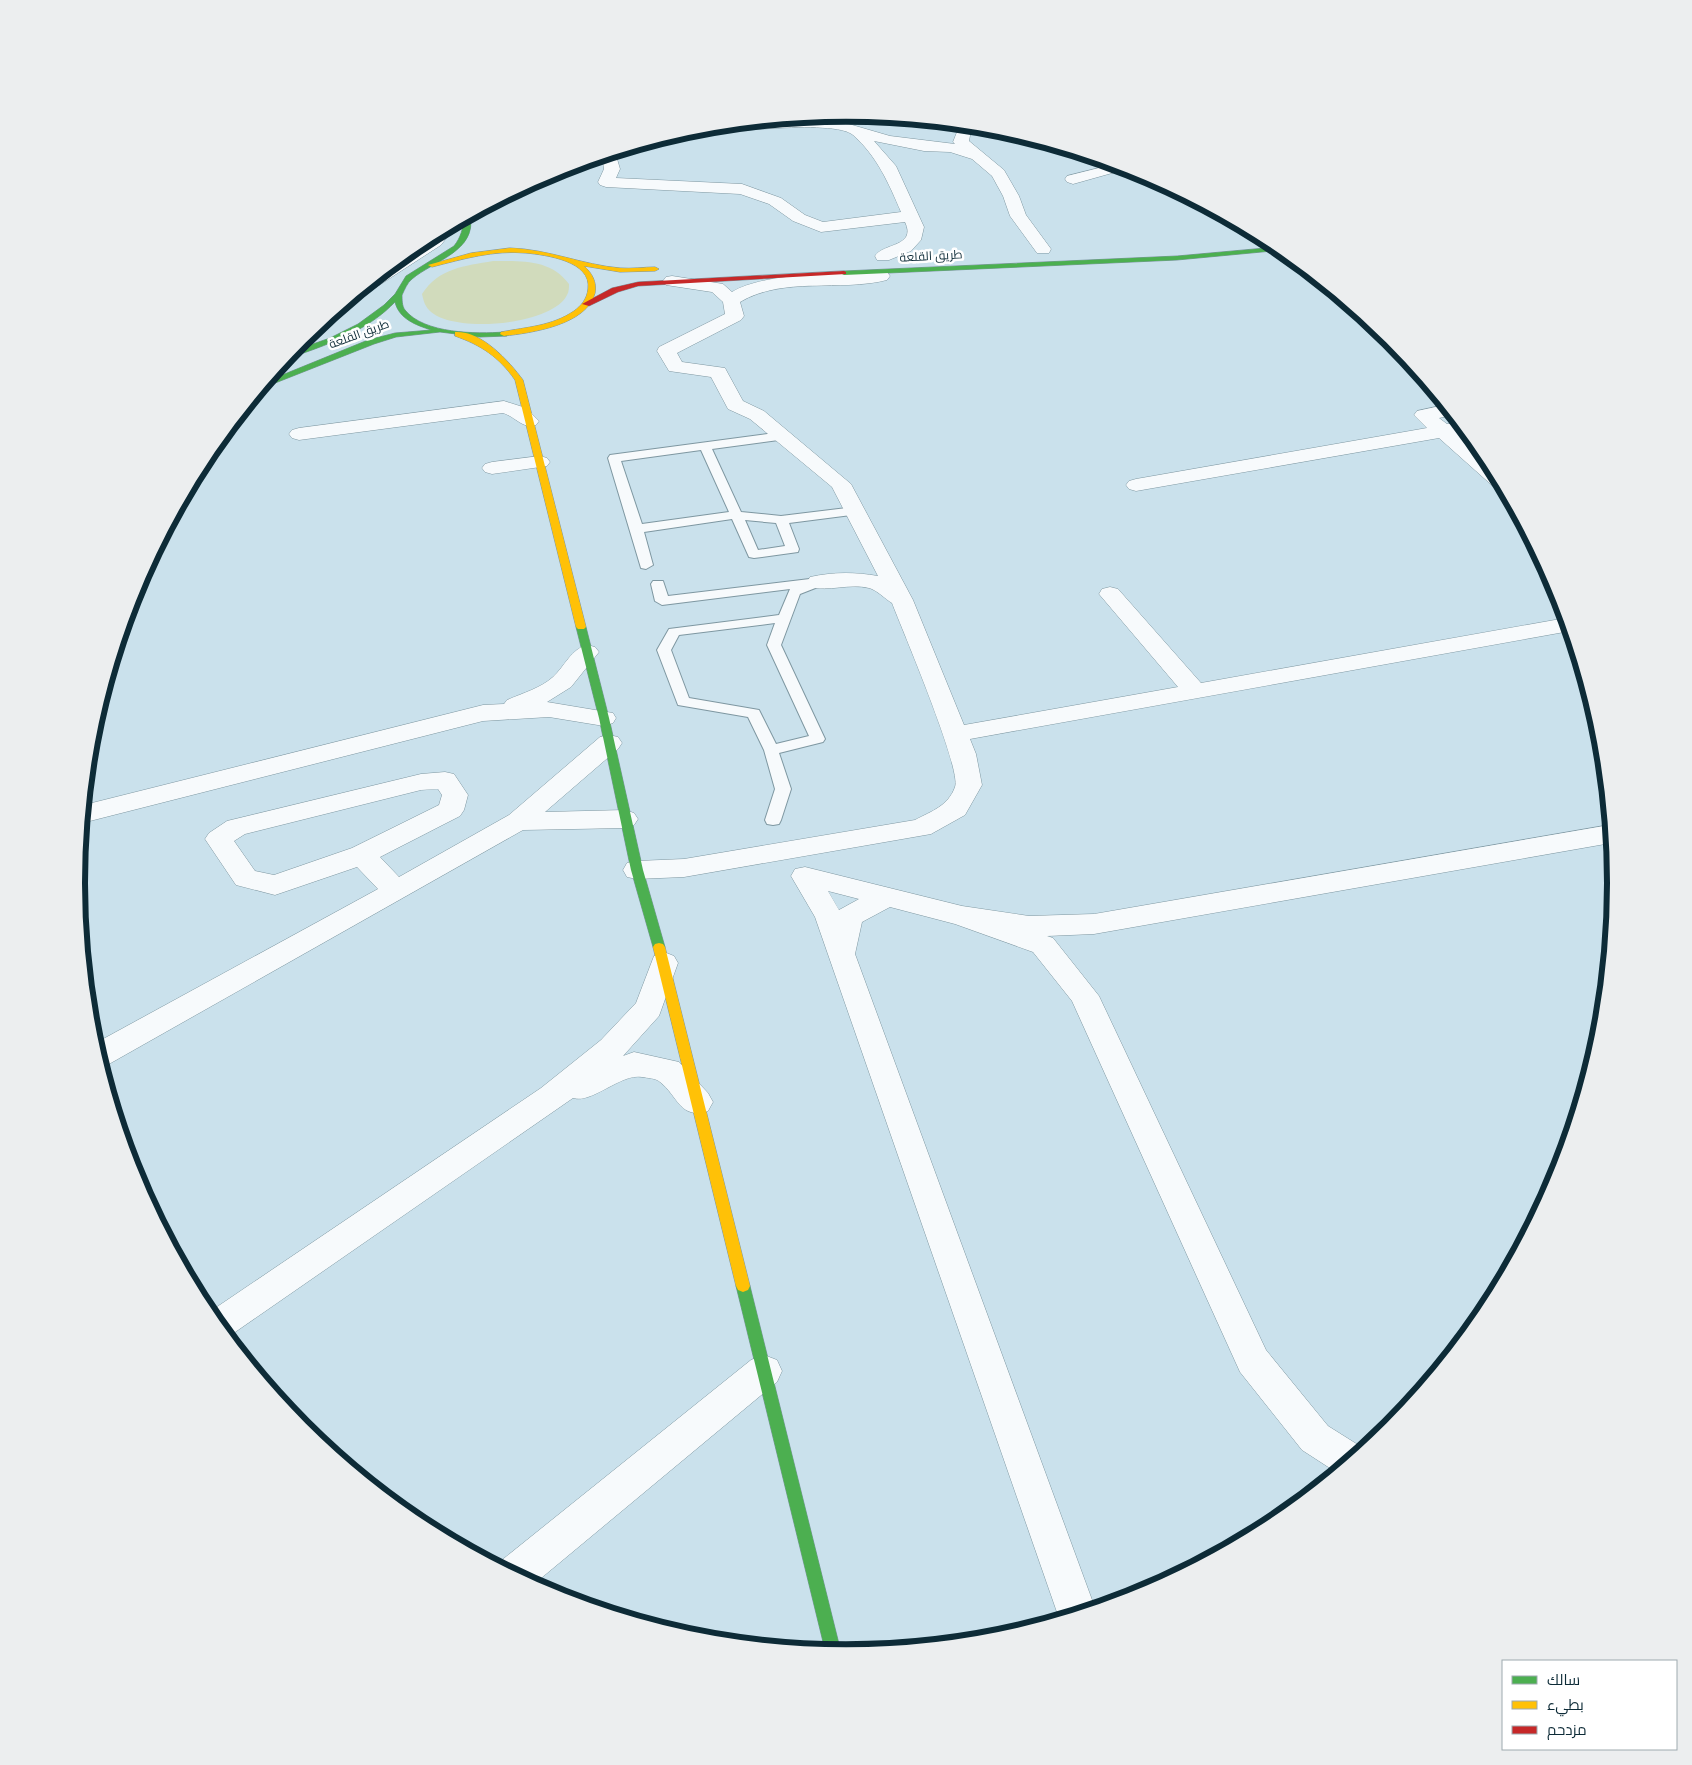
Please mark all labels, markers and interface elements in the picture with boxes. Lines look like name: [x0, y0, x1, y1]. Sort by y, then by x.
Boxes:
street label: طريق القلعة: [899, 246, 963, 266]
street label: طريق القلعة: [327, 316, 391, 352]
legend: [1502, 1660, 1677, 1750]
text: سالك: [1547, 1670, 1580, 1690]
text: بطيء: [1547, 1695, 1584, 1717]
text: مزدحم: [1547, 1720, 1587, 1740]

